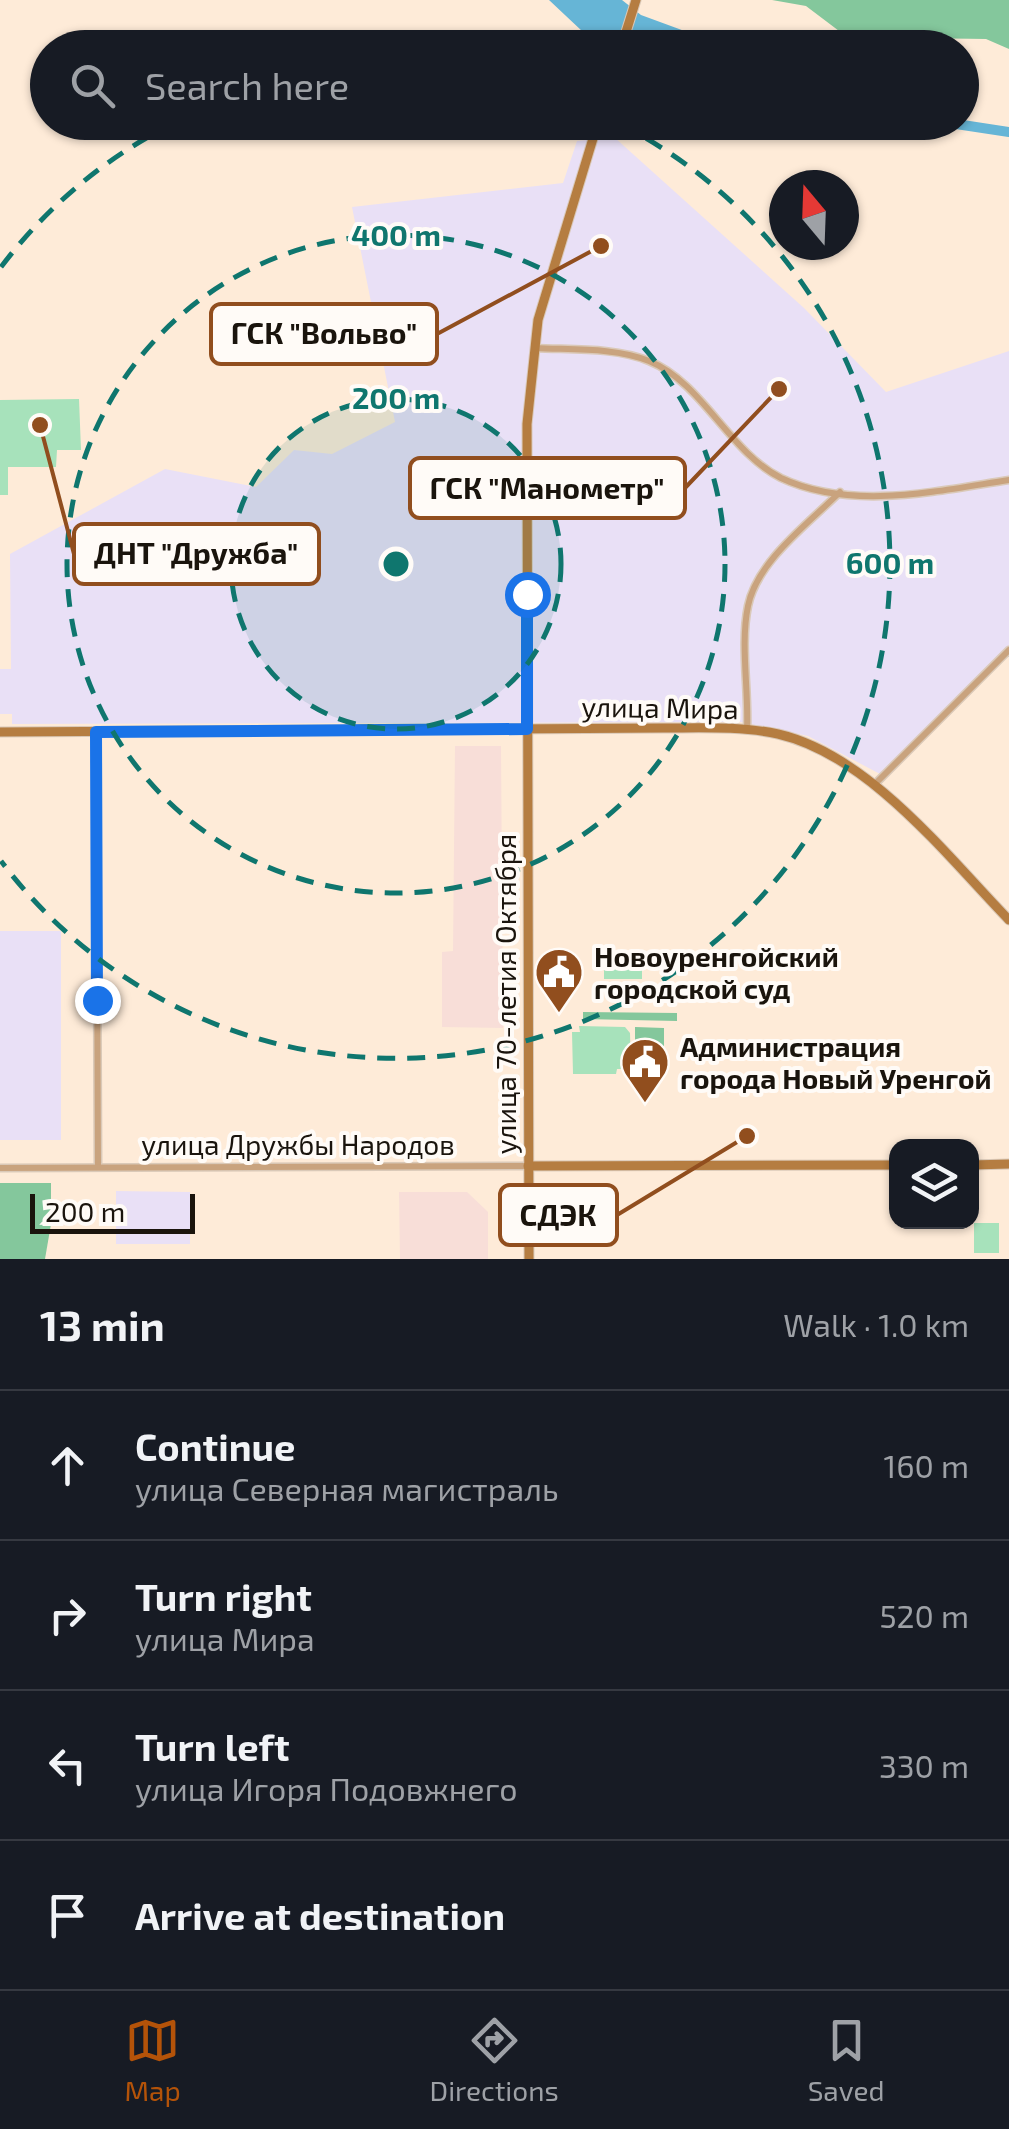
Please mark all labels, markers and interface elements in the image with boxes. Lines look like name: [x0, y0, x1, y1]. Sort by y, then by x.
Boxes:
search box: [30, 30, 979, 140]
icon: search: [65, 58, 120, 113]
text: Search here: [145, 62, 349, 108]
north arrow: [769, 170, 859, 260]
text: 400 m: [351, 216, 441, 252]
callout: ГСК "Вольво": [211, 304, 437, 364]
text: ГСК "Вольво": [231, 314, 417, 350]
text: 200 m: [352, 379, 440, 415]
callout: ГСК "Манометр": [410, 458, 685, 518]
text: ГСК "Манометр": [430, 469, 664, 505]
callout: ДНТ "Дружба": [74, 524, 319, 584]
text: ДНТ "Дружба": [94, 534, 298, 571]
text: 600 m: [846, 544, 934, 580]
centre of rings: [378, 546, 414, 582]
route start: [505, 572, 551, 618]
street label: улица Мира: [581, 689, 739, 725]
street label: улица 70-летия Октября: [488, 834, 522, 1154]
place label: Новоуренгойский городской суд: [594, 939, 839, 1005]
public building icon: Новоуренгойский городской суд: [533, 946, 585, 1014]
route end: [75, 978, 121, 1024]
place label: Администрация города Новый Уренгой: [680, 1029, 992, 1095]
public building icon: Администрация города Новый Уренгой: [619, 1036, 671, 1104]
street label: улица Дружбы Народов: [141, 1127, 455, 1161]
map controls: [889, 1139, 979, 1229]
button: layers: [889, 1139, 979, 1229]
callout: СДЭК: [500, 1185, 617, 1245]
scale bar: [30, 1189, 195, 1234]
text: 200 m: [45, 1194, 125, 1228]
text: СДЭК: [520, 1196, 596, 1232]
text: 13 min: [40, 1299, 165, 1349]
text: Walk · 1.0 km: [783, 1305, 969, 1343]
text: Continue: [135, 1423, 295, 1469]
icon: ahead: [40, 1438, 95, 1493]
text: 160 m: [883, 1446, 969, 1484]
text: улица Северная магистраль: [135, 1469, 559, 1507]
text: Turn right: [135, 1573, 312, 1619]
icon: right: [40, 1588, 95, 1643]
text: 520 m: [879, 1596, 969, 1634]
text: улица Мира: [135, 1619, 315, 1657]
text: Turn left: [135, 1723, 290, 1769]
icon: left: [40, 1738, 95, 1793]
text: 330 m: [879, 1746, 969, 1784]
text: улица Игоря Подовжнего: [135, 1769, 517, 1807]
icon: arrive: [40, 1888, 95, 1943]
text: Arrive at destination: [135, 1892, 505, 1938]
tab: Map: [124, 2013, 181, 2107]
tab: Directions: [430, 2013, 559, 2107]
tab: Saved: [808, 2013, 885, 2107]

